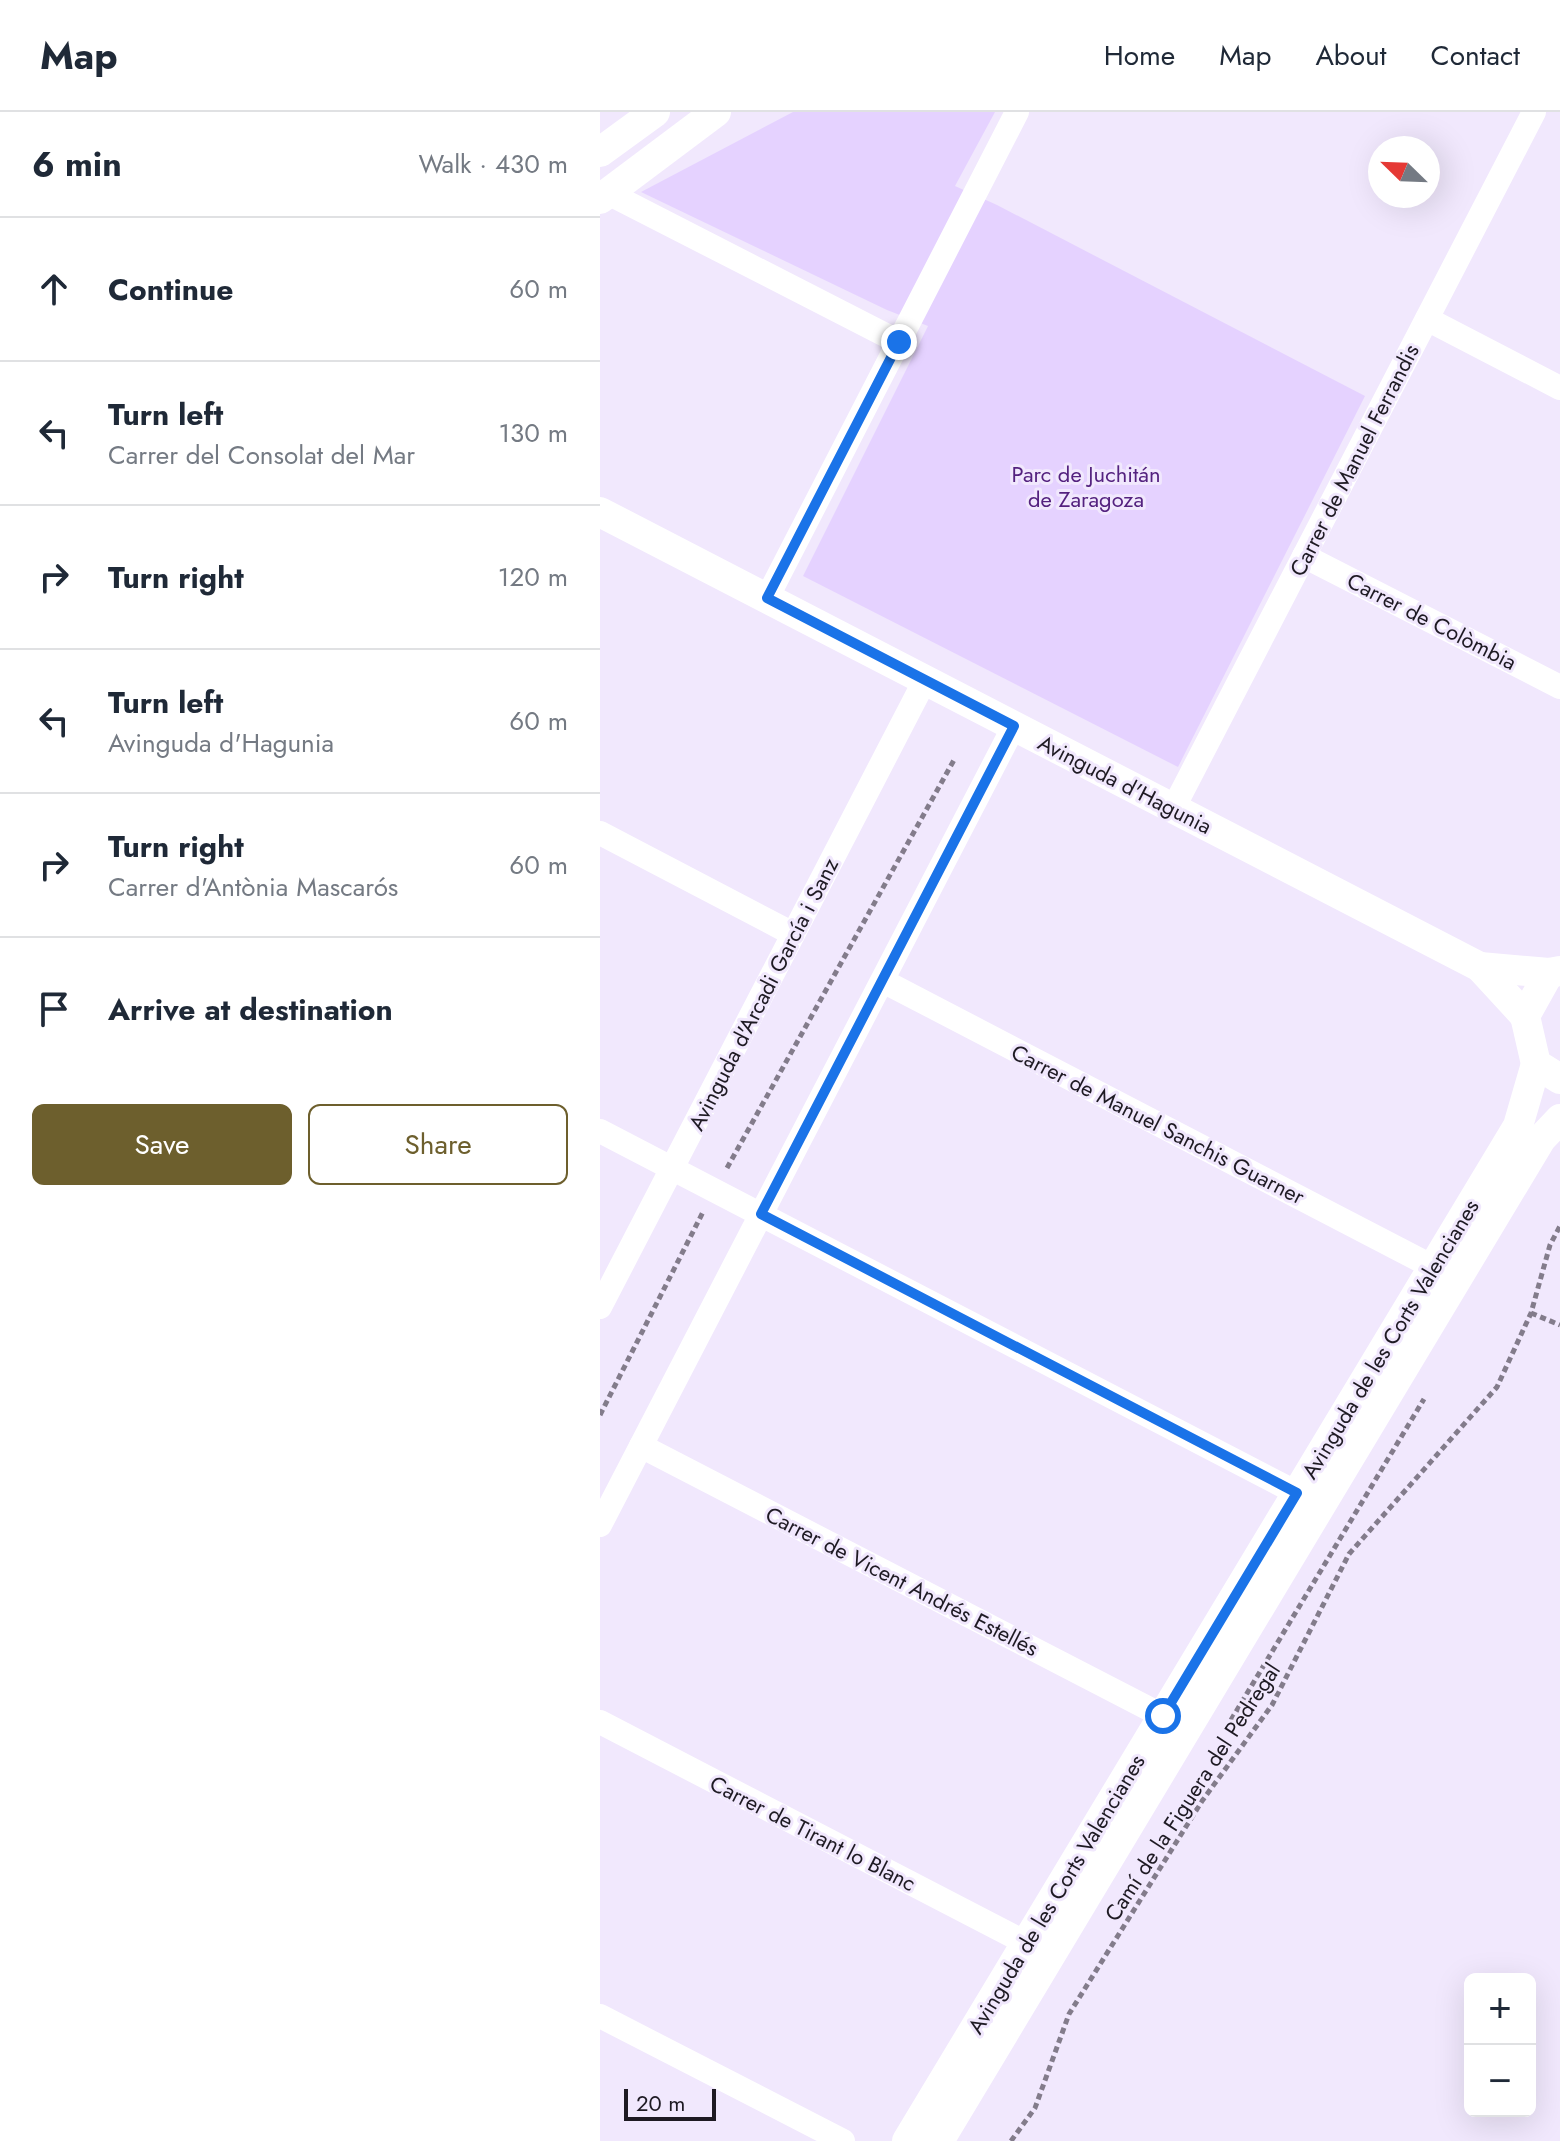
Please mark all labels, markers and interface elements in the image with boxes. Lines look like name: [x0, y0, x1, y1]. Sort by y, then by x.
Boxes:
text: Map: [40, 28, 118, 83]
text: Home: [1104, 35, 1175, 76]
text: Map: [1219, 35, 1271, 76]
text: About: [1315, 35, 1387, 76]
text: Contact: [1431, 35, 1520, 76]
north arrow: [1368, 136, 1440, 208]
text: 6 min: [32, 140, 122, 189]
text: Walk · 430 m: [418, 145, 568, 183]
icon: ahead: [32, 267, 76, 311]
text: Continue: [108, 268, 234, 311]
text: 60 m: [509, 270, 568, 308]
route end: [881, 324, 917, 360]
street label: Carrer de Manuel Ferrandis: [1281, 338, 1427, 582]
text: Turn left: [108, 393, 223, 436]
icon: left: [32, 411, 76, 455]
text: 130 m: [498, 414, 568, 452]
text: Carrer del Consolat del Mar: [108, 436, 415, 474]
park label: Parc de Juchitán de Zaragoza: [1012, 458, 1160, 515]
icon: right: [32, 555, 76, 599]
text: Turn right: [108, 556, 244, 599]
text: 120 m: [498, 558, 568, 596]
street label: Carrer de Colòmbia: [1342, 564, 1522, 678]
text: Turn left: [108, 681, 223, 724]
icon: left: [32, 699, 76, 743]
text: 60 m: [509, 702, 568, 740]
text: Avinguda d'Hagunia: [108, 724, 334, 762]
street label: Avinguda d'Hagunia: [1033, 726, 1217, 842]
text: Turn right: [108, 825, 244, 868]
icon: right: [32, 843, 76, 887]
text: 60 m: [509, 846, 568, 884]
street label: Avinguda d'Arcadi García i Sanz: [680, 852, 846, 1136]
text: Carrer d'Antònia Mascarós: [108, 868, 398, 906]
icon: arrive: [32, 987, 76, 1031]
text: Arrive at destination: [108, 988, 393, 1031]
street label: Carrer de Manuel Sanchis Guarner: [1006, 1036, 1311, 1212]
button: Save: [32, 1104, 292, 1185]
button: Share: [308, 1104, 568, 1185]
street label: Avinguda de les Corts Valencianes: [1294, 1193, 1487, 1485]
street label: Carrer de Vicent Andrés Estellés: [760, 1498, 1044, 1664]
street label: Camí de la Figuera del Pedregal: [1096, 1657, 1288, 1927]
route start: [1145, 1698, 1181, 1734]
street label: Avinguda de les Corts Valencianes: [960, 1748, 1153, 2040]
street label: Carrer de Tirant lo Blanc: [704, 1767, 922, 1899]
map controls: [1464, 1973, 1536, 2117]
button: +: [1464, 1973, 1536, 2045]
button: −: [1464, 2045, 1536, 2117]
scale bar: [624, 2085, 716, 2121]
text: 20 m: [636, 2087, 685, 2119]

